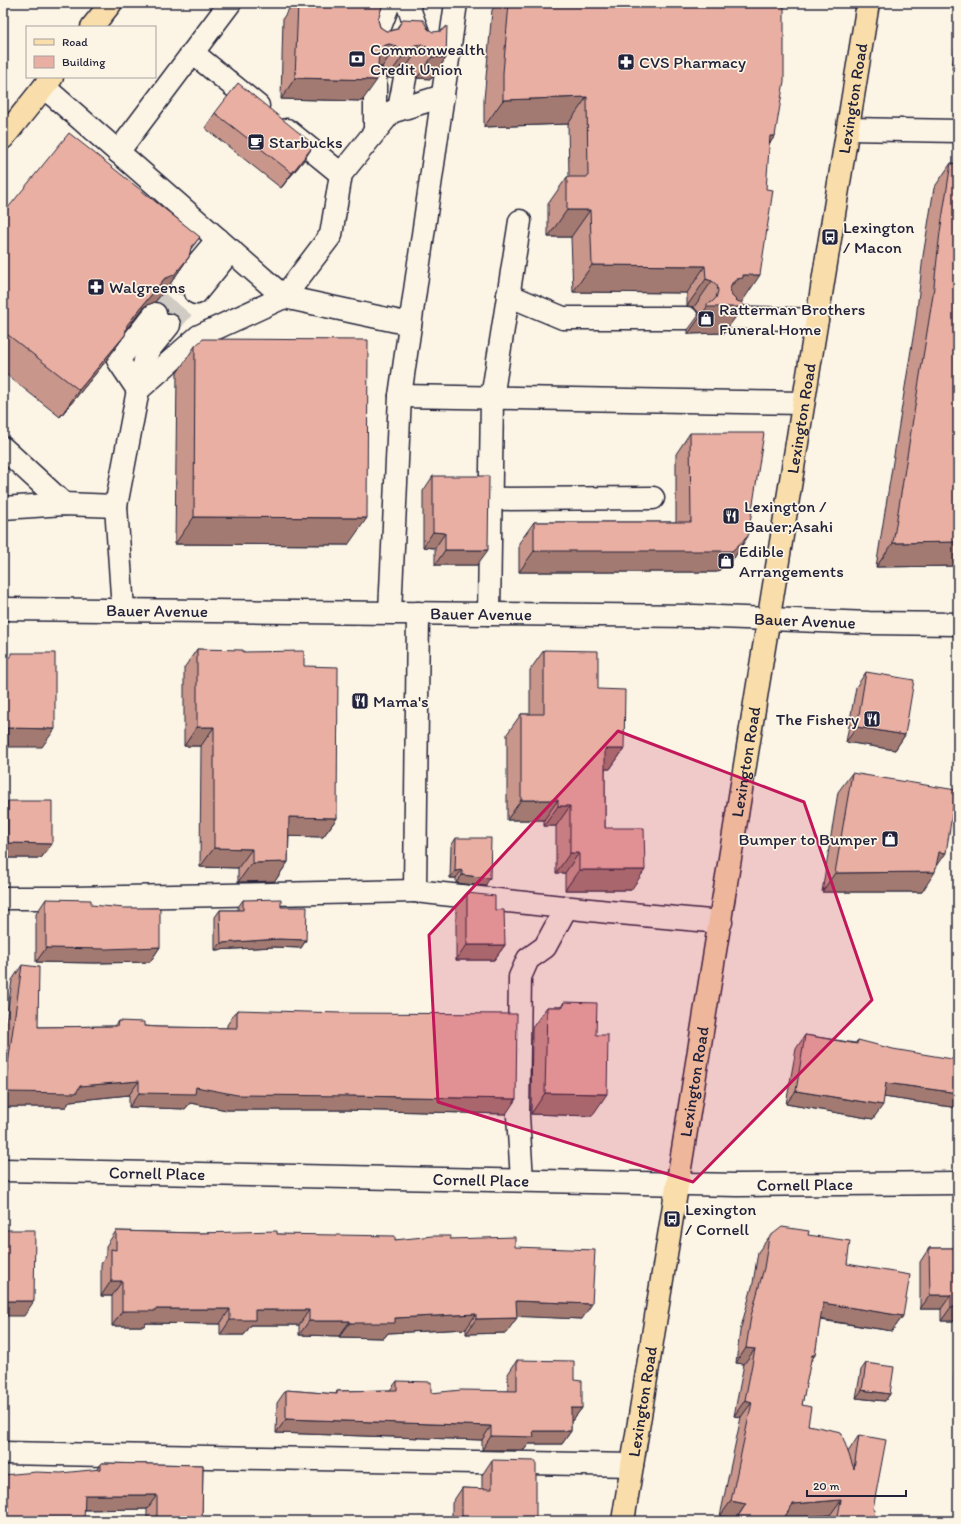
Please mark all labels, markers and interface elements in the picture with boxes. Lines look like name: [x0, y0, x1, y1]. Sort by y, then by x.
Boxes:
legend: [26, 26, 156, 78]
text: Road: [62, 35, 88, 49]
place label: Commonwealth Credit Union: [370, 39, 486, 79]
street label: Lexington Road: [834, 41, 871, 155]
bank icon: Commonwealth Credit Union: [347, 49, 367, 69]
pharmacy icon: CVS Pharmacy: [616, 52, 636, 72]
place label: CVS Pharmacy: [639, 52, 746, 72]
text: Building: [62, 55, 106, 69]
cafe icon: Starbucks: [246, 132, 266, 152]
place label: Starbucks: [269, 132, 343, 152]
place label: Lexington / Macon: [843, 217, 914, 257]
bus stop icon: Lexington / Macon: [820, 227, 840, 247]
pharmacy icon: Walgreens: [86, 277, 106, 297]
place label: Walgreens: [109, 277, 185, 297]
place label: Ratterman Brothers Funeral Home: [719, 299, 865, 339]
shop icon: Ratterman Brothers Funeral Home: [696, 309, 716, 329]
street label: Lexington Road: [782, 361, 820, 475]
place label: Lexington / Bauer;Asahi: [744, 496, 833, 536]
restaurant icon: Lexington / Bauer;Asahi: [721, 506, 741, 526]
place label: Edible Arrangements: [739, 541, 844, 581]
shop icon: Edible Arrangements: [716, 551, 736, 571]
street label: Bauer Avenue: [106, 600, 208, 621]
street label: Bauer Avenue: [430, 603, 532, 624]
street label: Bauer Avenue: [754, 608, 856, 632]
restaurant icon: Mama's: [350, 691, 370, 711]
place label: Mama's: [373, 691, 429, 711]
street label: Lexington Road: [727, 704, 764, 819]
place label: The Fishery: [776, 709, 859, 729]
restaurant icon: The Fishery: [862, 709, 882, 729]
place label: Bumper to Bumper: [739, 829, 877, 849]
shop icon: Bumper to Bumper: [880, 829, 900, 849]
street label: Lexington Road: [675, 1024, 713, 1138]
street label: Cornell Place: [109, 1162, 205, 1184]
street label: Cornell Place: [432, 1169, 529, 1191]
street label: Cornell Place: [757, 1174, 853, 1195]
place label: Lexington / Cornell: [685, 1199, 756, 1239]
bus stop icon: Lexington / Cornell: [662, 1209, 682, 1229]
street label: Lexington Road: [624, 1344, 661, 1458]
scale bar: [807, 1472, 906, 1498]
text: 20 m: [813, 1479, 840, 1493]

